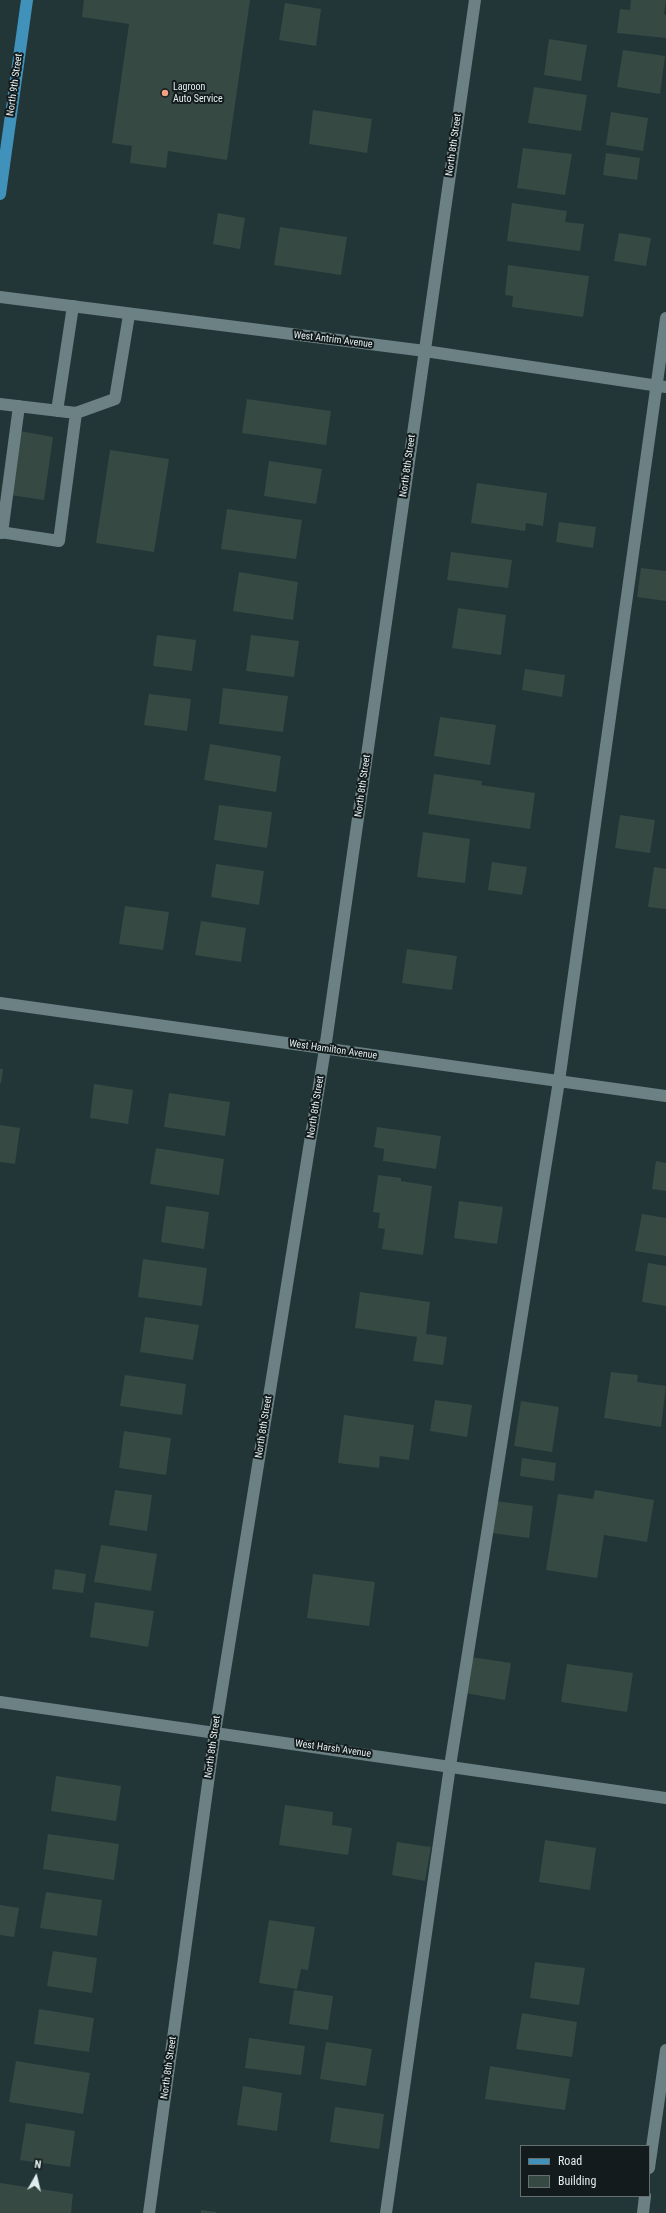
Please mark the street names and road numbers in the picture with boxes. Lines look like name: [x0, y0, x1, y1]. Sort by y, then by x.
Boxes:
street label: North 9th Street: [5, 53, 25, 117]
street label: North 8th Street: [444, 113, 464, 177]
street label: West Antrim Avenue: [293, 329, 373, 351]
street label: North 8th Street: [398, 434, 418, 498]
street label: North 8th Street: [353, 754, 373, 818]
street label: West Hamilton Avenue: [288, 1038, 378, 1062]
street label: North 8th Street: [305, 1075, 327, 1139]
street label: North 8th Street: [253, 1395, 275, 1459]
street label: North 8th Street: [203, 1715, 223, 1779]
street label: West Harsh Avenue: [294, 1738, 372, 1760]
street label: North 8th Street: [159, 2036, 179, 2100]

